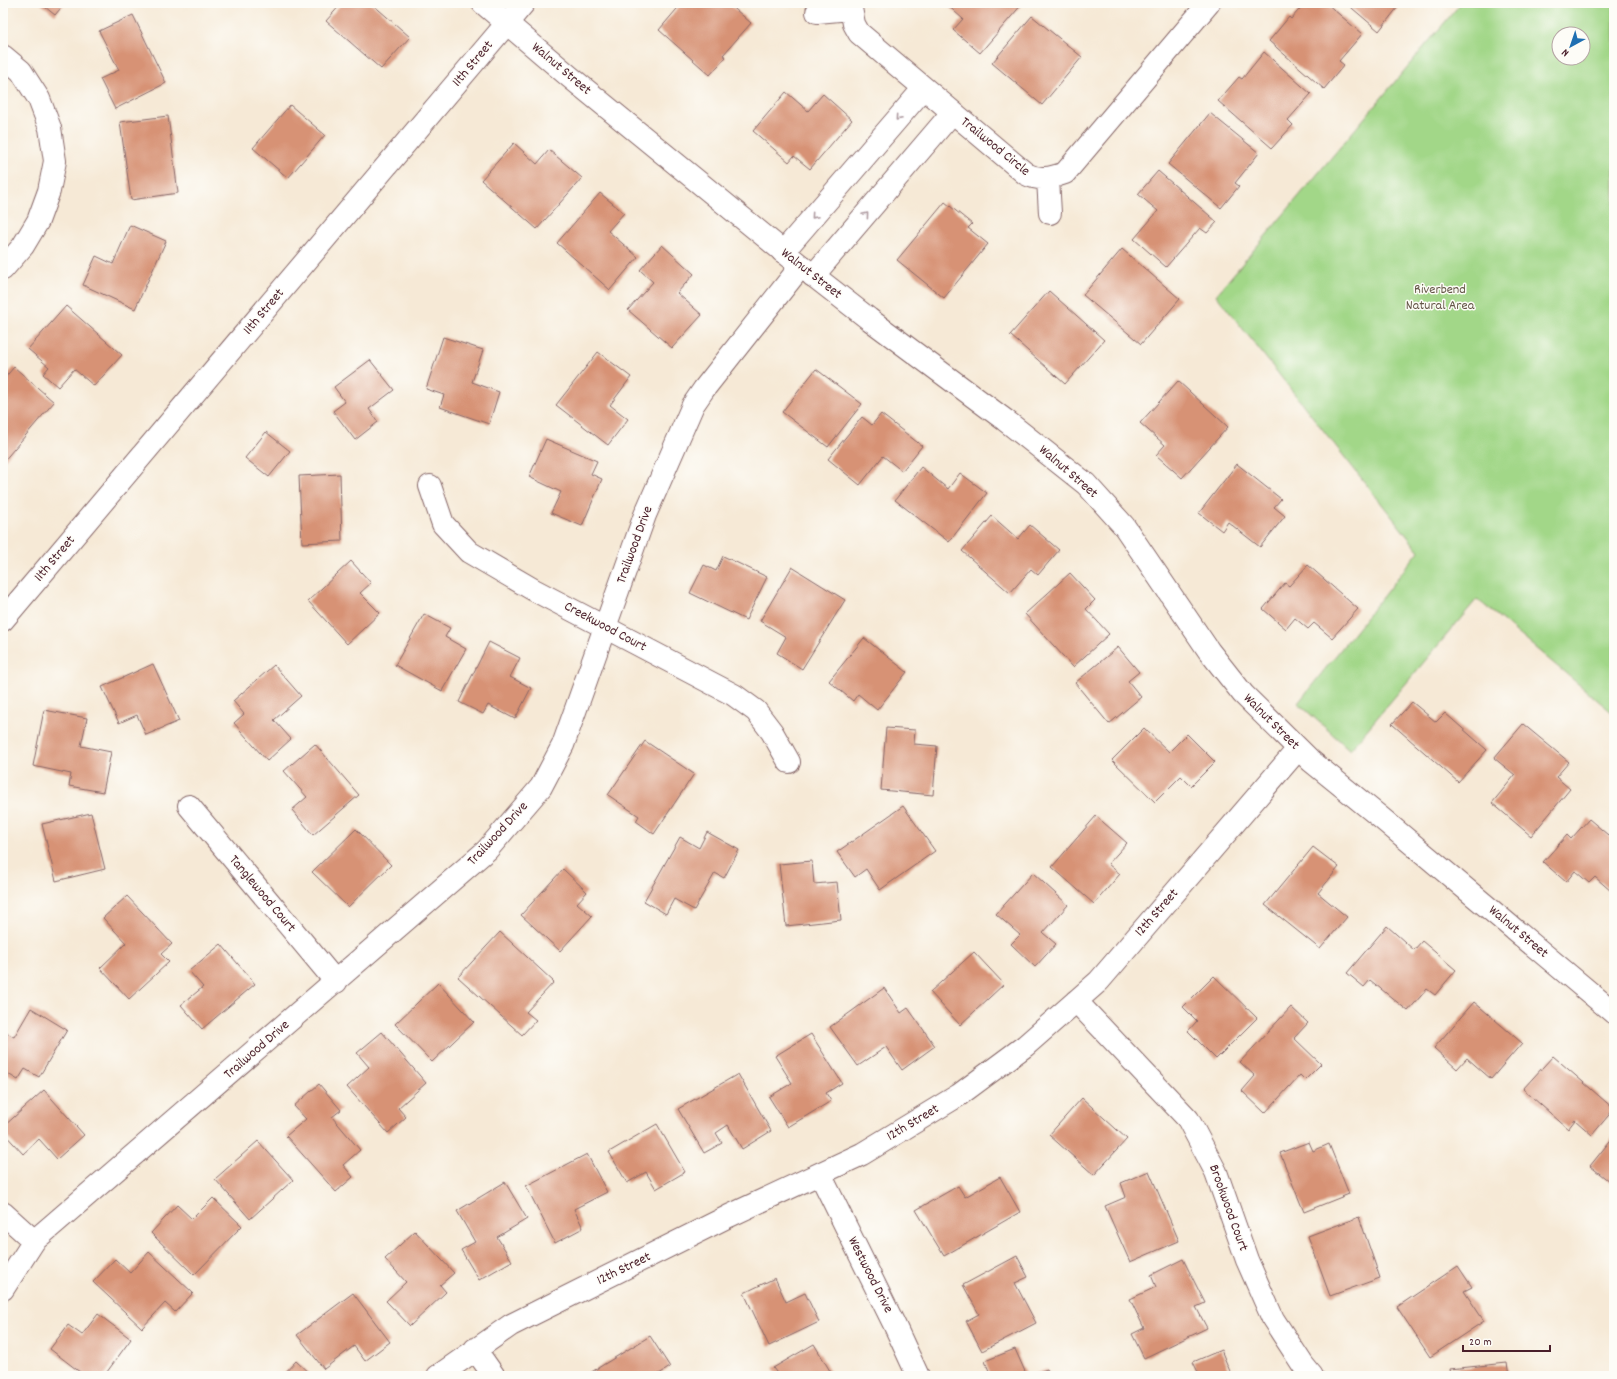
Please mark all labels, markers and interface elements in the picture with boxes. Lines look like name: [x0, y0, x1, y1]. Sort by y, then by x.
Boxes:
north arrow: [1551, 26, 1591, 66]
street label: 11th Street: [448, 37, 498, 91]
street label: Walnut Street: [527, 38, 595, 100]
text: N: [1558, 44, 1573, 60]
one-way arrow: [896, 113, 903, 120]
street label: Trailwood Circle: [956, 113, 1034, 181]
one-way arrow: [811, 211, 818, 219]
one-way arrow: [861, 212, 868, 219]
street label: Walnut Street: [776, 244, 846, 304]
park label: Riverbend Natural Area: [1406, 280, 1475, 316]
street label: 11th Street: [239, 285, 289, 339]
street label: Walnut Street: [1034, 441, 1102, 503]
street label: Trailwood Drive: [612, 503, 658, 587]
street label: 11th Street: [30, 532, 80, 586]
street label: Creekwood Court: [560, 597, 650, 657]
street label: Walnut Street: [1238, 689, 1304, 755]
street label: Trailwood Drive: [463, 797, 533, 871]
street label: Tanglewood Court: [224, 851, 300, 937]
street label: 12th Street: [1130, 885, 1184, 941]
street label: Walnut Street: [1484, 901, 1552, 963]
street label: Trailwood Drive: [220, 1016, 294, 1084]
street label: 12th Street: [883, 1099, 943, 1147]
street label: Brookwood Court: [1203, 1162, 1253, 1254]
street label: Westwood Drive: [842, 1233, 898, 1317]
street label: 12th Street: [594, 1247, 654, 1291]
scale bar: [1463, 1327, 1550, 1353]
text: 20 m: [1469, 1334, 1492, 1351]

